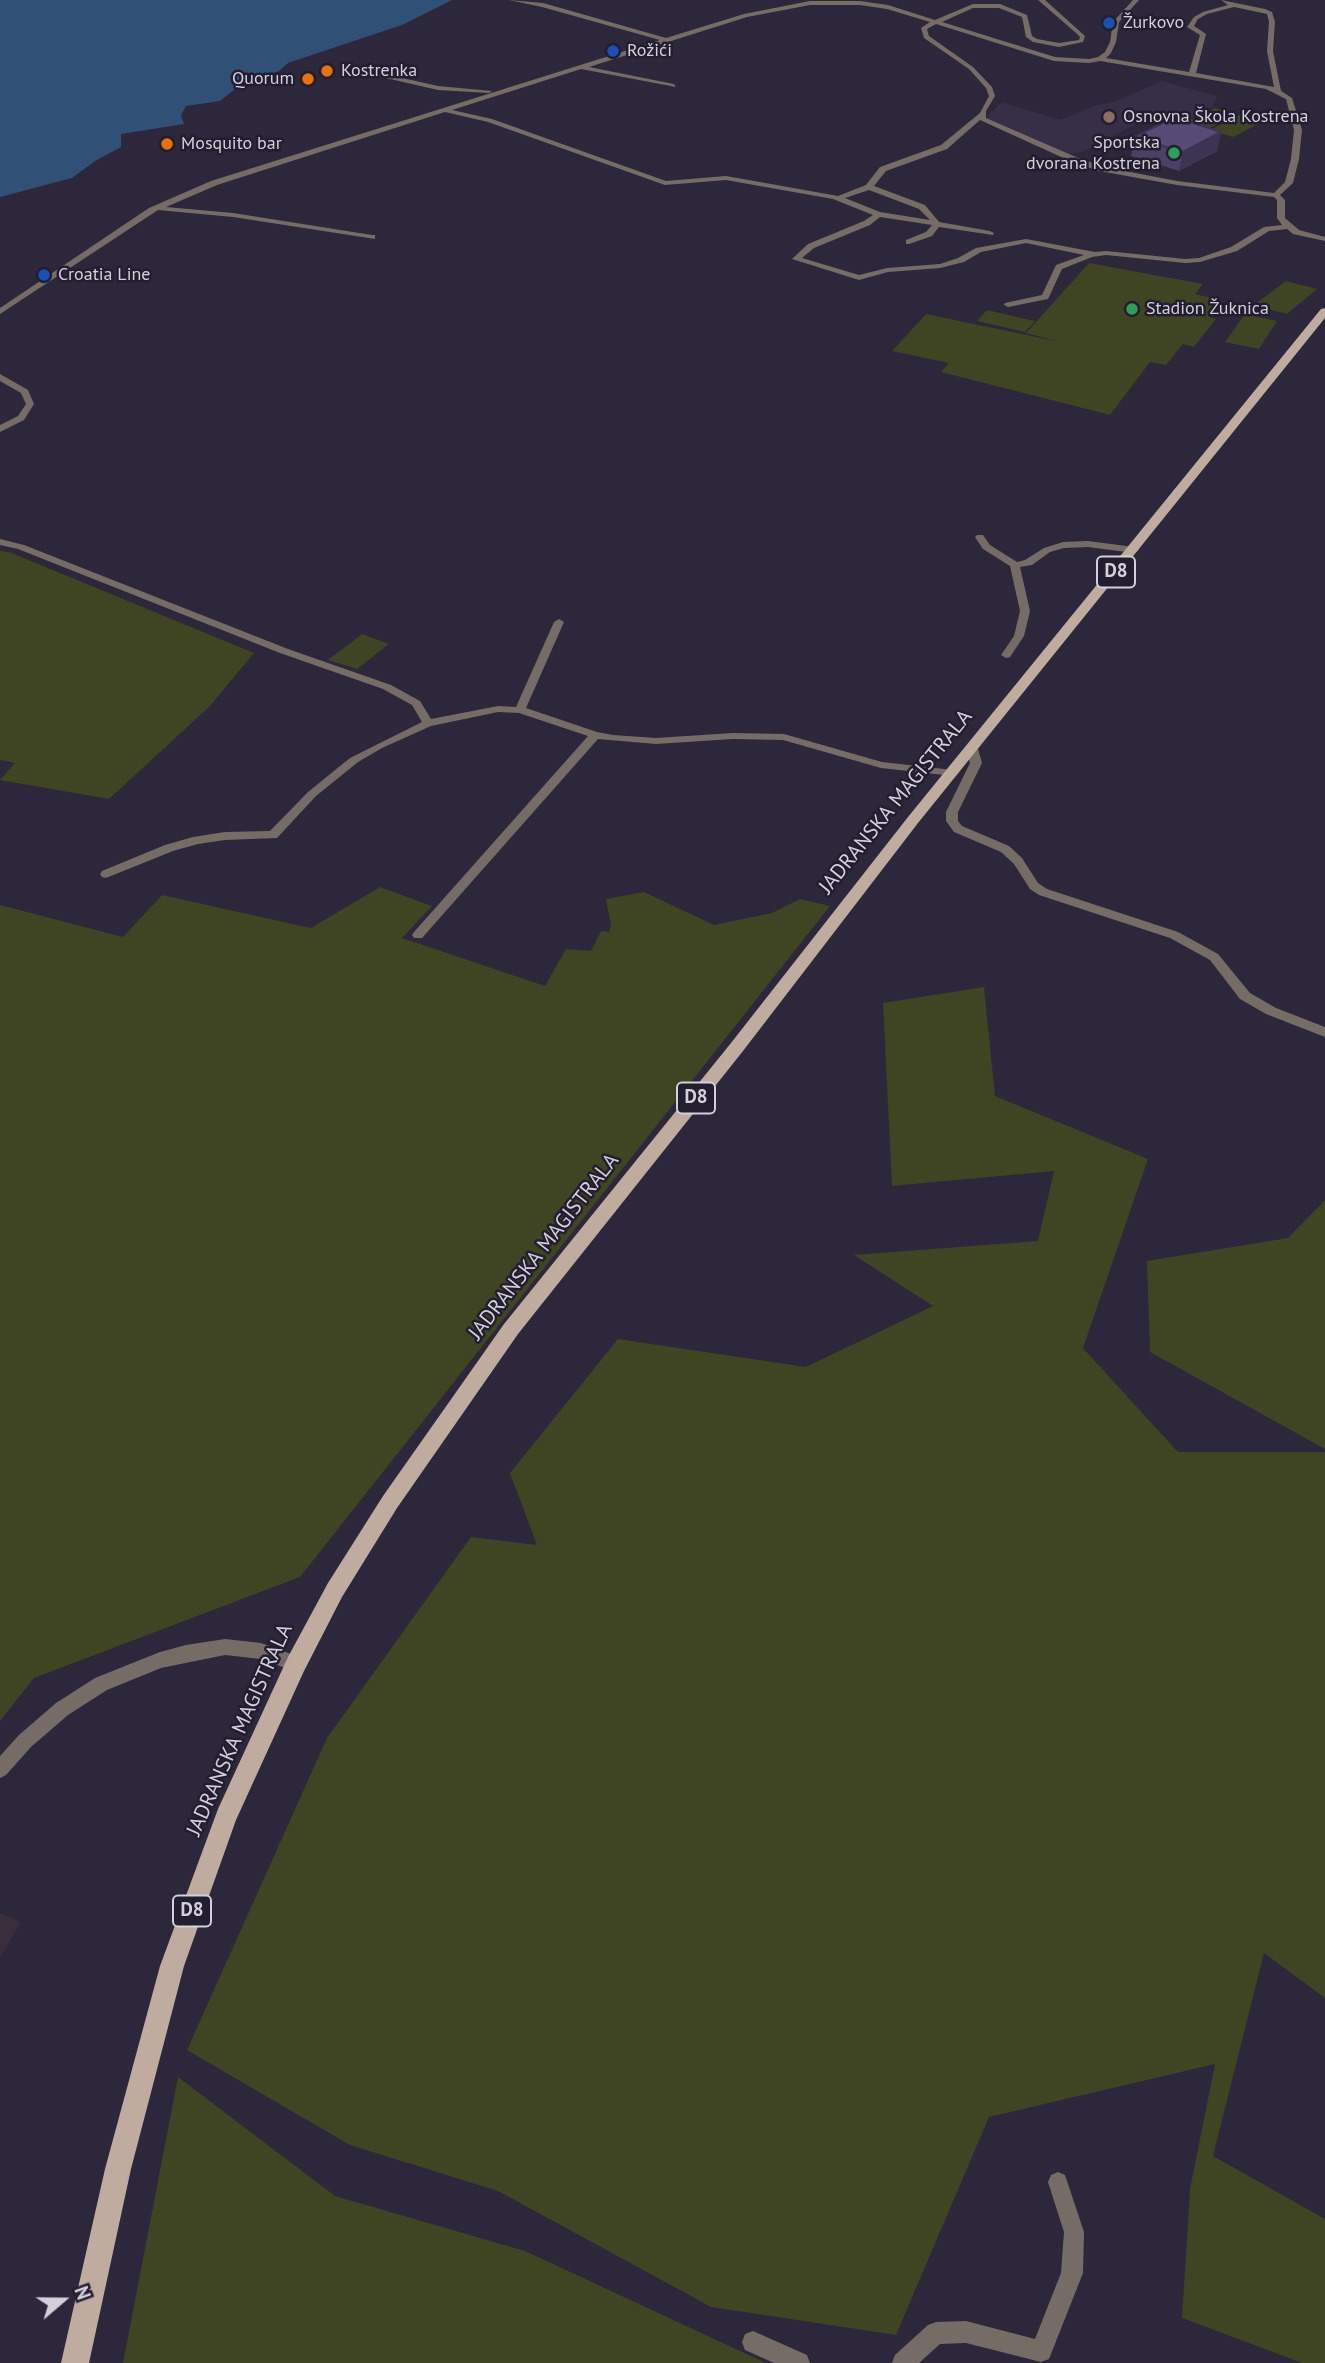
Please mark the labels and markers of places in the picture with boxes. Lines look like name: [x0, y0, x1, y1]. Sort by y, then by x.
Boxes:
place label: Žurkovo: [1123, 12, 1184, 34]
marker: Žurkovo: [1101, 15, 1117, 31]
place label: Rožići: [627, 40, 672, 62]
marker: Rožići: [605, 43, 621, 59]
place label: Kostrenka: [341, 60, 417, 82]
marker: Kostrenka: [319, 63, 335, 79]
place label: Quorum: [232, 68, 294, 90]
marker: Quorum: [300, 71, 316, 87]
place label: Osnovna Škola Kostrena: [1123, 106, 1309, 128]
marker: Osnovna Škola Kostrena: [1101, 109, 1117, 125]
place label: Sportska dvorana Kostrena: [1026, 132, 1160, 174]
place label: Mosquito bar: [181, 133, 282, 155]
marker: Mosquito bar: [159, 136, 175, 152]
marker: Sportska dvorana Kostrena: [1166, 145, 1182, 161]
place label: Croatia Line: [58, 264, 150, 286]
marker: Croatia Line: [36, 267, 52, 283]
place label: Stadion Žuknica: [1146, 298, 1269, 320]
marker: Stadion Žuknica: [1124, 301, 1140, 317]

